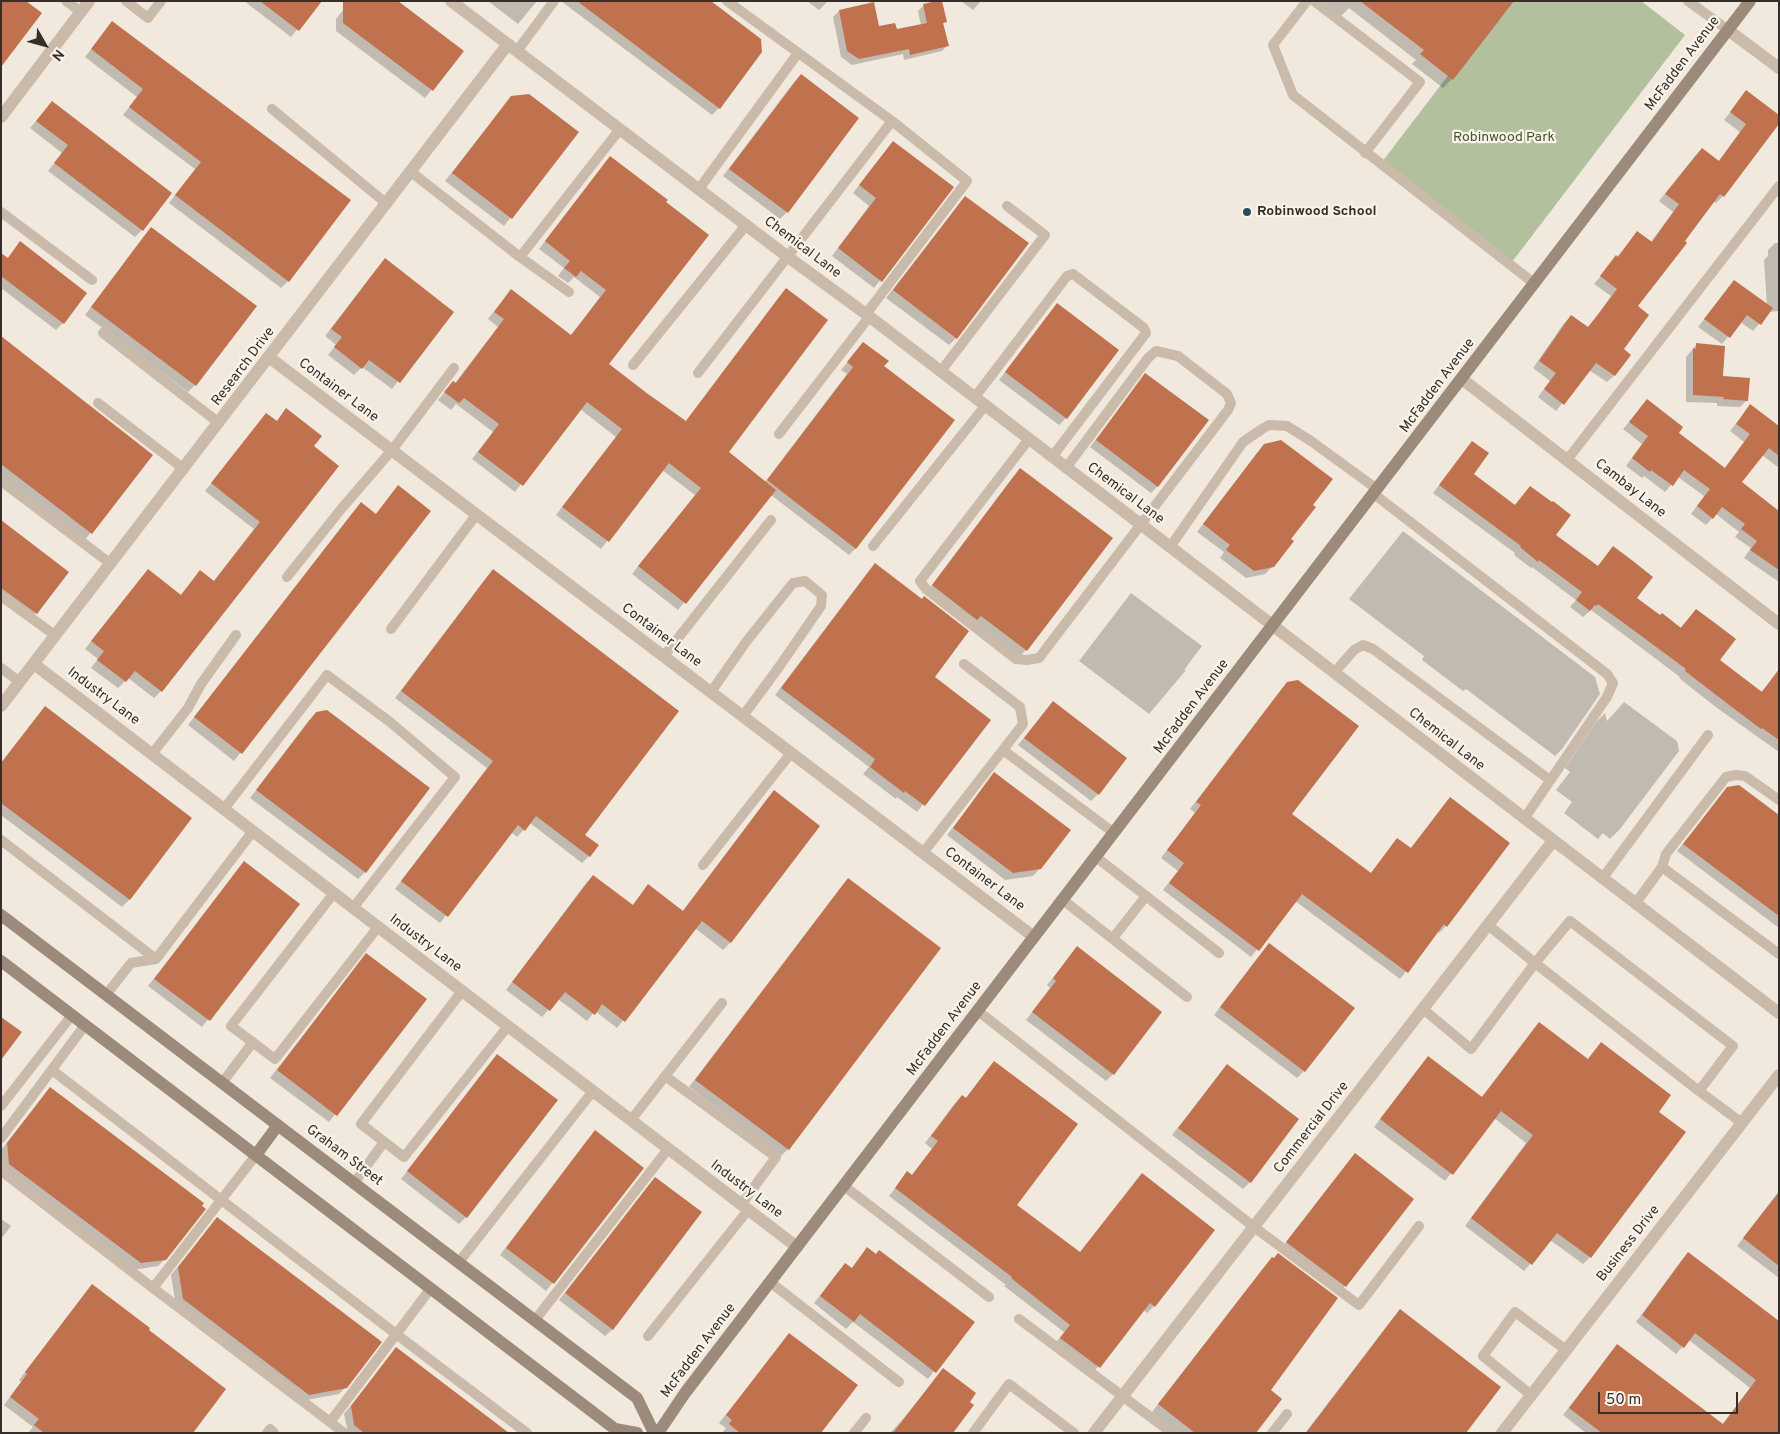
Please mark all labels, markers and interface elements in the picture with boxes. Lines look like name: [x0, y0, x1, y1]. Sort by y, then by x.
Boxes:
street label: McFadden Avenue: [1642, 13, 1724, 115]
north arrow: [20, 20, 70, 70]
text: N: [47, 45, 67, 64]
park label: Robinwood Park: [1453, 130, 1555, 146]
place label: Robinwood School: [1257, 204, 1377, 220]
marker: Robinwood School: [1241, 206, 1253, 218]
street label: Chemical Lane: [760, 213, 844, 283]
street label: Research Drive: [209, 324, 279, 410]
street label: McFadden Avenue: [1397, 335, 1479, 437]
street label: Container Lane: [295, 355, 381, 427]
street label: Cambay Lane: [1591, 456, 1669, 522]
street label: Chemical Lane: [1083, 459, 1167, 529]
street label: Container Lane: [618, 600, 704, 672]
street label: McFadden Avenue: [1151, 656, 1233, 758]
street label: Industry Lane: [64, 664, 142, 730]
street label: Chemical Lane: [1404, 705, 1488, 775]
street label: Container Lane: [941, 844, 1027, 916]
street label: Industry Lane: [386, 911, 464, 977]
street label: McFadden Avenue: [904, 978, 986, 1080]
street label: Commercial Drive: [1271, 1079, 1353, 1177]
street label: Graham Street: [302, 1122, 386, 1190]
street label: Industry Lane: [707, 1157, 785, 1223]
street label: Business Drive: [1594, 1202, 1664, 1286]
street label: McFadden Avenue: [658, 1300, 740, 1402]
scale bar: [1600, 1382, 1740, 1414]
text: 50 m: [1606, 1391, 1641, 1410]

